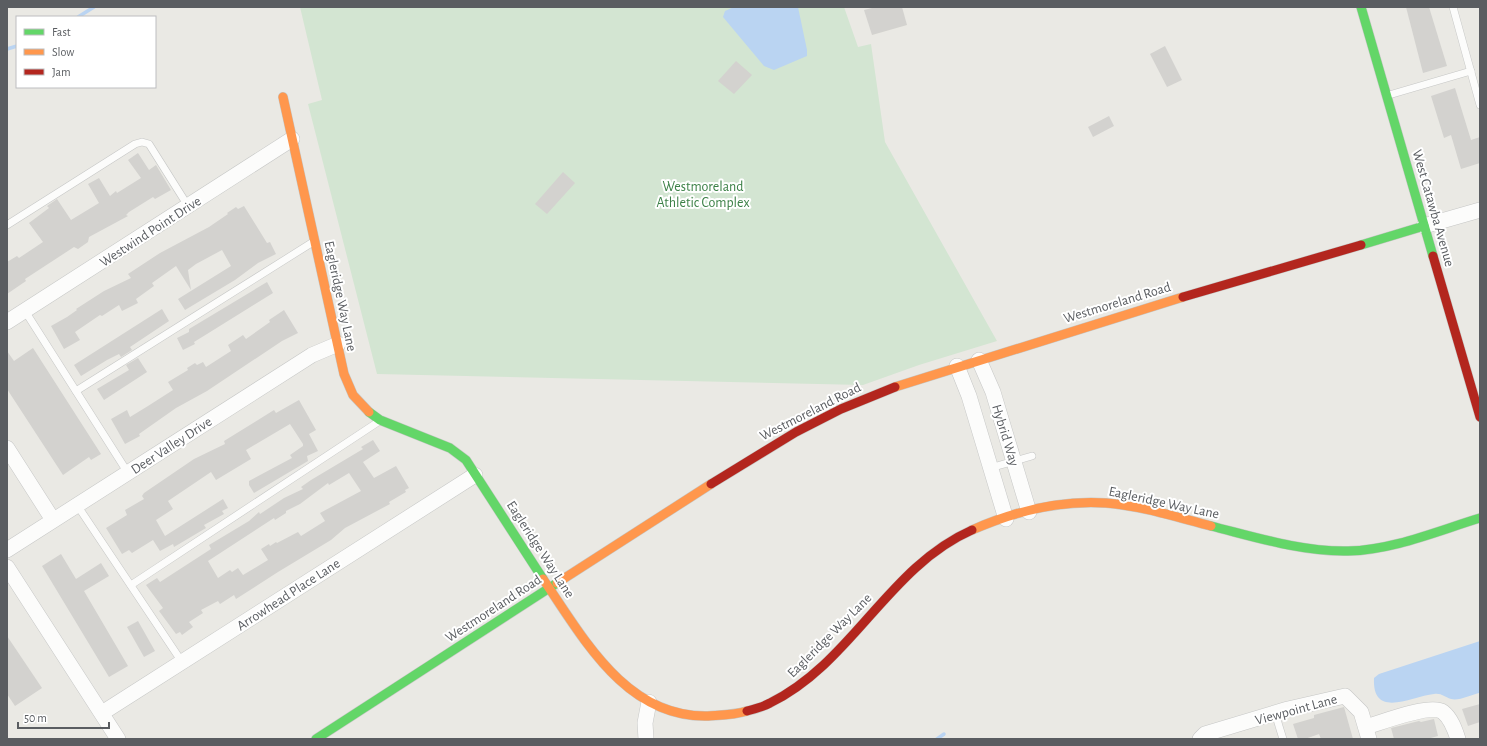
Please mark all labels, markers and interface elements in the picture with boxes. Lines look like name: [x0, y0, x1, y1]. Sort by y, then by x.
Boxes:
legend: [16, 16, 156, 88]
text: Fast: [52, 26, 71, 38]
text: Slow: [52, 46, 74, 58]
text: Jam: [52, 66, 71, 78]
street label: West Catawba Avenue: [1410, 148, 1456, 268]
park label: Westmoreland Athletic Complex: [656, 180, 750, 210]
street label: Westwind Point Drive: [97, 194, 204, 270]
street label: Eagleridge Way Lane: [321, 240, 359, 353]
street label: Westmoreland Road: [1062, 280, 1173, 326]
street label: Westmoreland Road: [758, 380, 863, 443]
street label: Hybrid Way: [989, 403, 1021, 468]
street label: Deer Valley Drive: [129, 415, 214, 477]
street label: Eagleridge Way Lane: [1107, 484, 1220, 522]
street label: Eagleridge Way Lane: [504, 499, 577, 601]
street label: Arrowhead Place Lane: [234, 556, 343, 633]
street label: Westmoreland Road: [443, 573, 544, 645]
street label: Eagleridge Way Lane: [785, 591, 874, 680]
street label: Viewpoint Lane: [1254, 692, 1339, 728]
scale bar: [18, 704, 109, 730]
text: 50 m: [24, 712, 47, 724]

